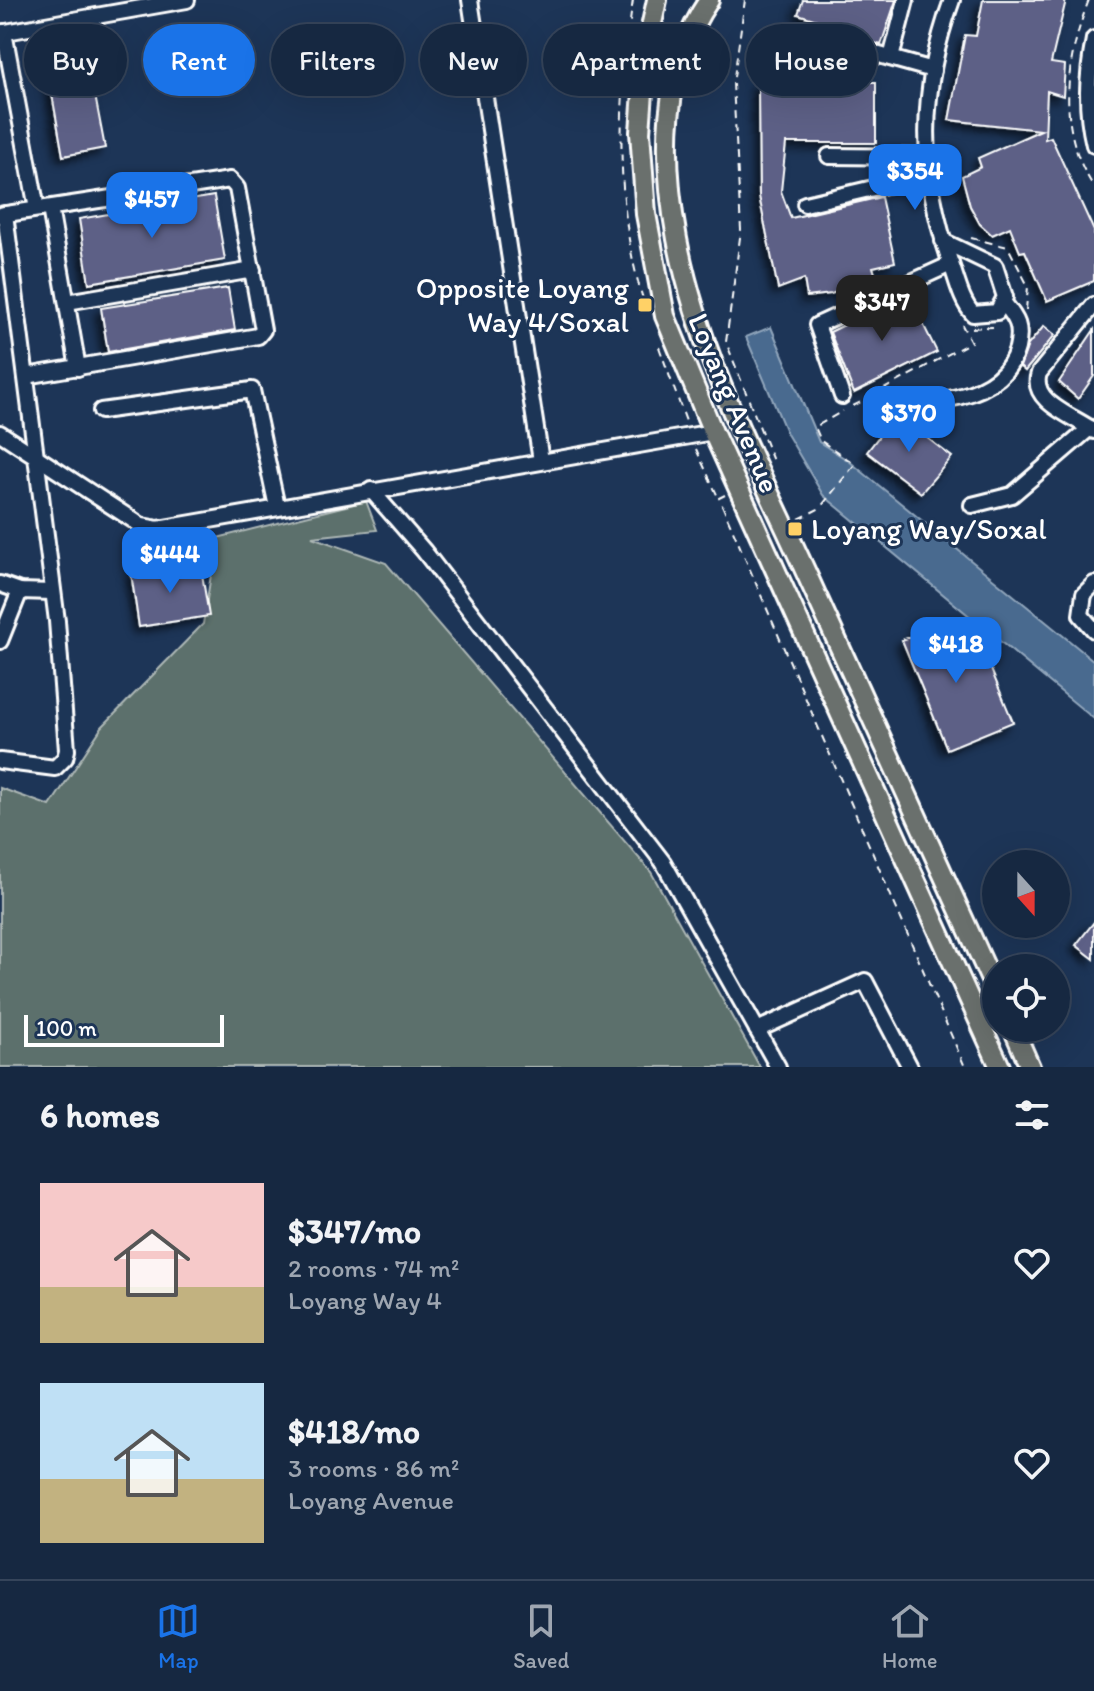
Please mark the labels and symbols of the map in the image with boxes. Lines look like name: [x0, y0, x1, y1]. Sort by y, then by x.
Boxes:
pin: $354: [868, 144, 962, 212]
pin: $457: [105, 172, 199, 240]
place label: Opposite Loyang Way 4/Soxal: [416, 269, 630, 340]
pin: $347: [835, 275, 929, 343]
marker: Opposite Loyang Way 4/Soxal: [636, 296, 654, 314]
street label: Loyang Avenue: [680, 307, 789, 498]
pin: $370: [862, 386, 956, 454]
place label: Loyang Way/Soxal: [811, 510, 1047, 547]
marker: Loyang Way/Soxal: [786, 520, 804, 538]
pin: $444: [123, 527, 217, 595]
pin: $418: [909, 617, 1003, 685]
north arrow: [982, 850, 1070, 938]
scale bar: [24, 1011, 224, 1047]

